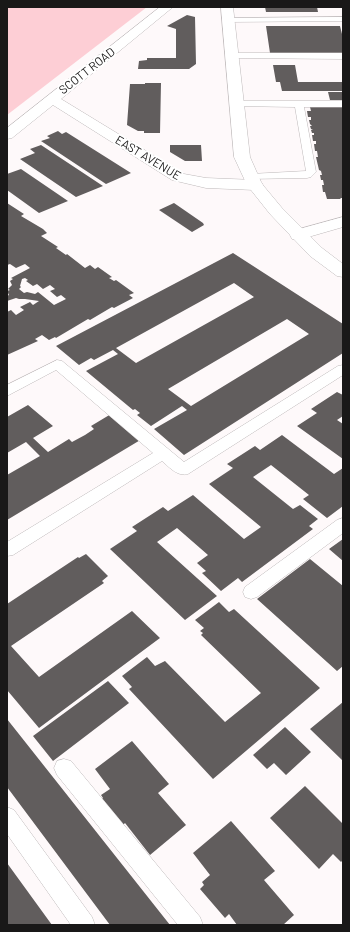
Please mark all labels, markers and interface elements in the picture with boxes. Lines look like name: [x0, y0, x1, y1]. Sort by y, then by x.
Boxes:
street label: SCOTT ROAD: [56, 45, 118, 97]
street label: EAST AVENUE: [113, 133, 183, 183]

